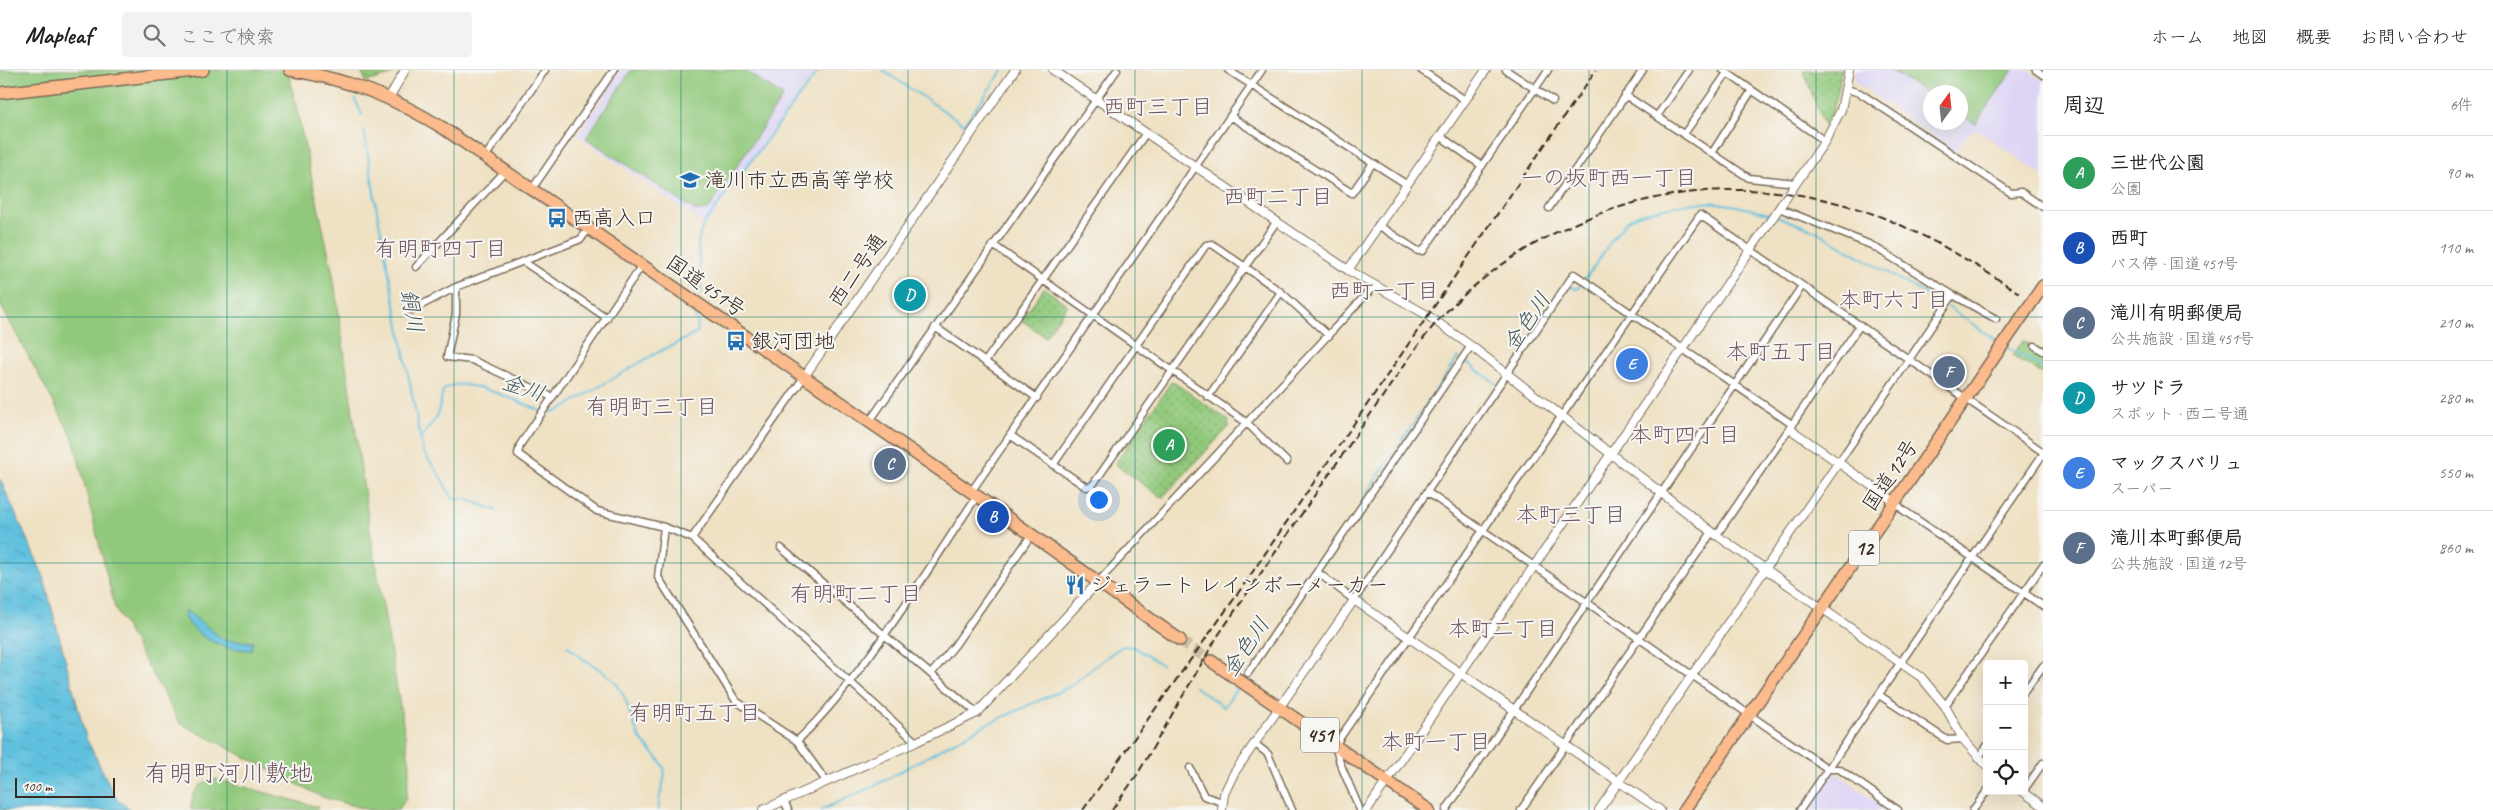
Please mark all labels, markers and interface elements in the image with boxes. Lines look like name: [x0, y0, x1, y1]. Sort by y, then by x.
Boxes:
search box: [122, 12, 472, 57]
text: Mapleaf: [25, 20, 92, 50]
icon: search: [140, 21, 168, 49]
text: ここで検索: [180, 25, 275, 49]
text: ホーム: [2151, 26, 2204, 48]
text: 地図: [2232, 26, 2268, 48]
text: 概要: [2296, 26, 2332, 48]
text: お問い合わせ: [2360, 26, 2468, 48]
north arrow: [1923, 85, 1968, 130]
text: 周辺: [2063, 92, 2105, 118]
district label: 西町三丁目: [1103, 93, 1213, 121]
text: 6件: [2450, 95, 2473, 115]
text: 三世代公園: [2110, 151, 2205, 175]
text: A: [2075, 163, 2083, 183]
text: 90 m: [2446, 163, 2473, 183]
district label: 一の坂町西一丁目: [1521, 164, 1697, 192]
place label: 滝川市立西高等学校: [705, 167, 894, 193]
school or university icon: 滝川市立西高等学校: [679, 169, 701, 191]
text: 公園: [2110, 179, 2142, 199]
district label: 西町二丁目: [1223, 183, 1333, 211]
place label: 西高入口: [572, 205, 656, 231]
bus stop icon: 西高入口: [546, 207, 568, 229]
text: 西町: [2110, 226, 2148, 250]
street label: 西二号通: [822, 228, 892, 312]
district label: 有明町四丁目: [375, 235, 507, 263]
text: B: [2075, 238, 2083, 258]
text: 110 m: [2439, 238, 2473, 258]
street label: 国道451号: [661, 249, 751, 323]
text: バス停 · 国道451号: [2110, 254, 2238, 274]
pin: D: [894, 276, 926, 314]
district label: 西町一丁目: [1329, 277, 1439, 305]
district label: 本町六丁目: [1839, 286, 1949, 314]
water label: 銅川: [394, 287, 430, 335]
water label: 金色川: [1497, 287, 1557, 357]
text: 滝川有明郵便局: [2110, 301, 2243, 325]
text: C: [2075, 313, 2083, 333]
text: 210 m: [2439, 313, 2473, 333]
place label: 銀河団地: [751, 328, 835, 354]
text: 公共施設 · 国道451号: [2110, 329, 2254, 349]
bus stop icon: 銀河団地: [725, 330, 747, 352]
district label: 本町五丁目: [1726, 338, 1836, 366]
pin: E: [1616, 345, 1648, 383]
pin: F: [1933, 353, 1965, 391]
water label: 金川: [498, 368, 548, 408]
text: サツドラ: [2110, 376, 2186, 400]
text: D: [2074, 388, 2084, 408]
text: 280 m: [2439, 388, 2473, 408]
district label: 有明町三丁目: [586, 393, 718, 421]
text: スポット · 西二号通: [2110, 404, 2249, 424]
district label: 本町四丁目: [1630, 421, 1740, 449]
pin: A: [1153, 426, 1185, 464]
street label: 国道12号: [1856, 434, 1924, 516]
pin: C: [874, 445, 906, 483]
text: マックスバリュ: [2110, 451, 2243, 475]
text: E: [2075, 463, 2083, 483]
text: 550 m: [2439, 463, 2473, 483]
text: スーパー: [2110, 479, 2173, 499]
your location: [1086, 487, 1112, 513]
pin: B: [977, 498, 1009, 536]
district label: 本町三丁目: [1516, 501, 1626, 529]
text: 滝川本町郵便局: [2110, 526, 2243, 550]
road number: 12: [1849, 530, 1879, 566]
text: F: [2075, 538, 2083, 558]
text: 860 m: [2439, 538, 2473, 558]
text: 公共施設 · 国道12号: [2110, 554, 2247, 574]
place label: ジェラート レインボーメーカー: [1090, 572, 1388, 598]
restaurant icon: ジェラート レインボーメーカー: [1064, 574, 1086, 596]
district label: 有明町二丁目: [790, 580, 922, 608]
water label: 金色川: [1216, 612, 1276, 682]
district label: 本町二丁目: [1448, 615, 1558, 643]
map controls: [1983, 660, 2028, 795]
button: +: [1983, 660, 2028, 705]
district label: 有明町五丁目: [629, 699, 761, 727]
button: −: [1983, 705, 2028, 750]
road number: 451: [1301, 718, 1339, 752]
district label: 本町一丁目: [1381, 728, 1491, 756]
button: locate: [1983, 750, 2028, 795]
district label: 有明町河川敷地: [145, 758, 313, 788]
scale bar: [15, 775, 115, 798]
text: 100 m: [22, 778, 52, 795]

